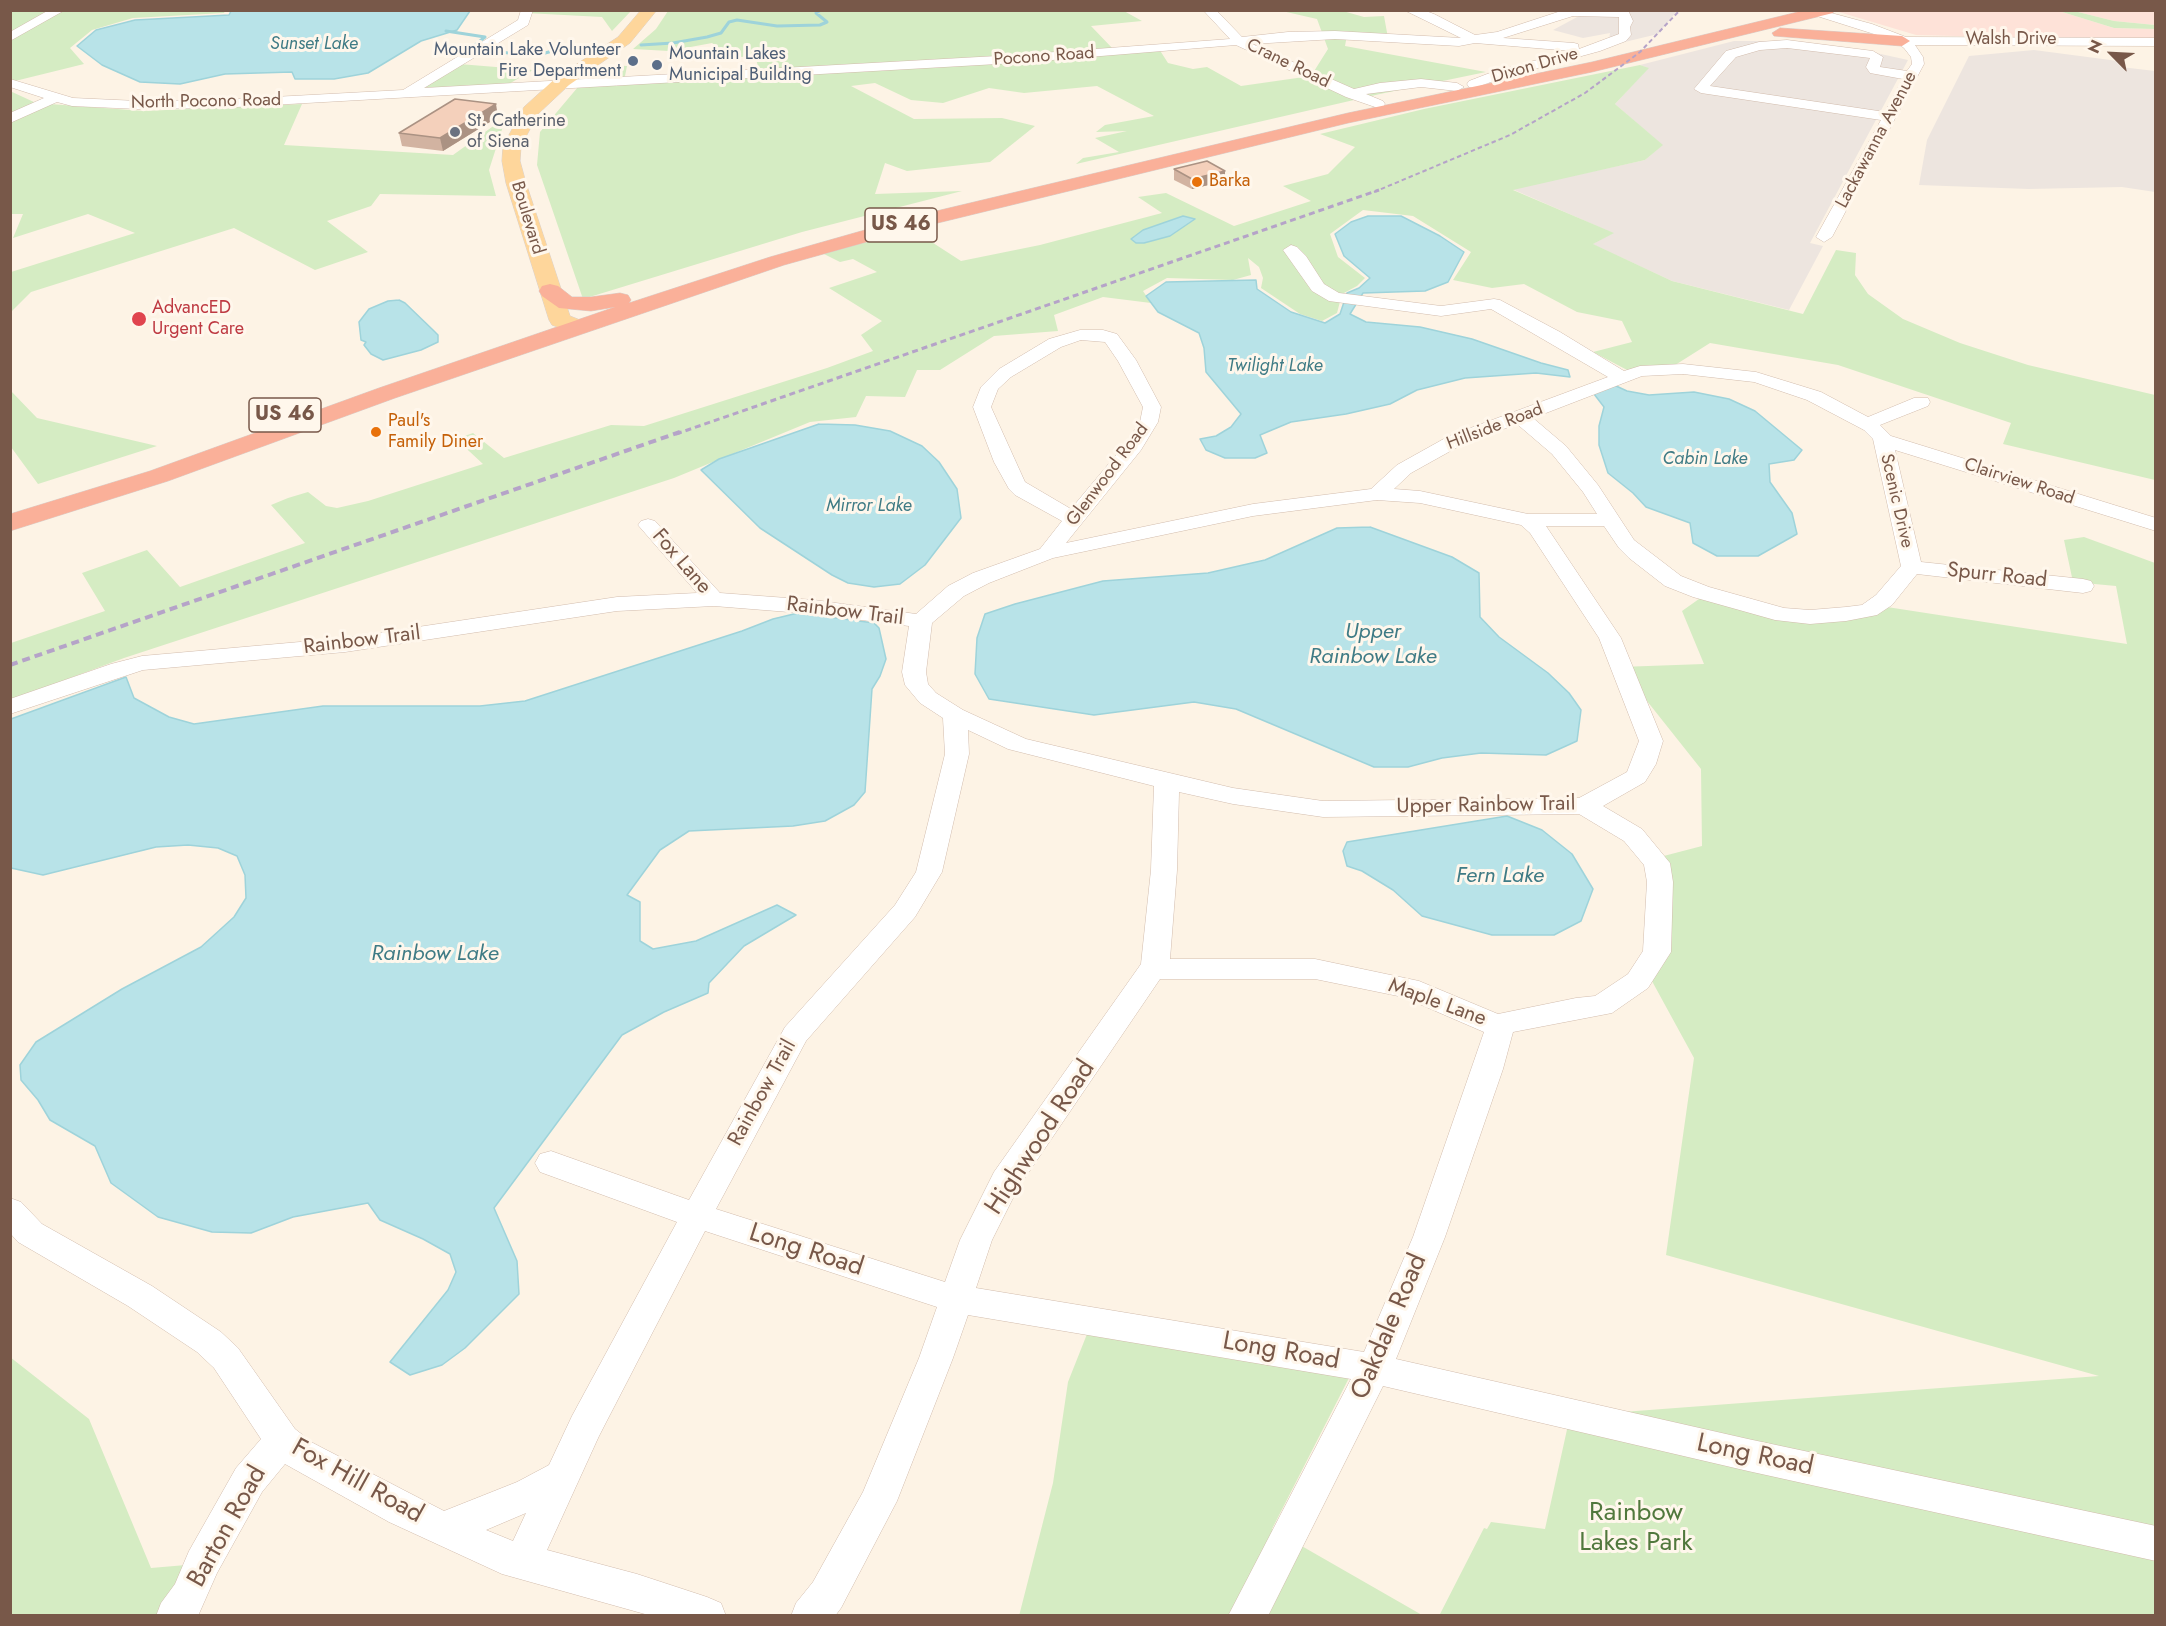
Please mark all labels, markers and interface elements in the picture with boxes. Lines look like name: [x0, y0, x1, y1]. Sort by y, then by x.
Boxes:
north arrow: [2082, 24, 2142, 84]
street label: Walsh Drive: [1966, 29, 2056, 51]
water label: Sunset Lake: [270, 34, 358, 56]
street label: Crane Road: [1243, 35, 1333, 93]
text: N: [2082, 36, 2108, 57]
place label: Mountain Lake Volunteer Fire Department: [434, 40, 621, 82]
street label: Pocono Road: [993, 43, 1095, 71]
street label: Dixon Drive: [1489, 43, 1581, 89]
place label: Mountain Lakes Municipal Building: [669, 44, 812, 86]
marker: Mountain Lake Volunteer Fire Department: [626, 54, 640, 68]
marker: Mountain Lakes Municipal Building: [650, 58, 664, 72]
street label: Lackawanna Avenue: [1832, 68, 1922, 212]
street label: North Pocono Road: [131, 90, 281, 114]
place label: St. Catherine of Siena: [467, 111, 566, 154]
marker: St. Catherine of Siena: [448, 125, 462, 139]
place label: Barka: [1209, 171, 1250, 193]
marker: Barka: [1190, 175, 1204, 189]
street label: Boulevard: [506, 179, 548, 257]
road number: US 46: [865, 208, 937, 242]
place label: AdvancED Urgent Care: [152, 298, 244, 340]
marker: AdvancED Urgent Care: [130, 310, 148, 328]
water label: Twilight Lake: [1227, 356, 1323, 378]
road number: US 46: [249, 398, 321, 432]
street label: Hillside Road: [1444, 399, 1546, 455]
place label: Paul's Family Diner: [388, 411, 483, 454]
street label: Glenwood Road: [1062, 419, 1154, 531]
marker: Paul's Family Diner: [369, 425, 383, 439]
water label: Cabin Lake: [1662, 449, 1748, 471]
street label: Scenic Drive: [1875, 452, 1917, 550]
street label: Clairview Road: [1961, 454, 2077, 510]
water label: Mirror Lake: [826, 496, 912, 518]
street label: Fox Lane: [646, 524, 716, 600]
street label: Spurr Road: [1946, 558, 2048, 594]
street label: Rainbow Trail: [785, 592, 905, 632]
water label: Upper Rainbow Lake: [1309, 620, 1437, 672]
street label: Rainbow Trail: [302, 621, 422, 661]
street label: Upper Rainbow Trail: [1396, 792, 1576, 820]
water label: Fern Lake: [1456, 864, 1544, 890]
water label: Rainbow Lake: [371, 942, 499, 968]
street label: Maple Lane: [1385, 974, 1489, 1032]
street label: Rainbow Trail: [723, 1035, 803, 1151]
street label: Highwood Road: [979, 1055, 1103, 1221]
street label: Long Road: [745, 1218, 867, 1284]
street label: Oakdale Road: [1345, 1250, 1435, 1404]
street label: Long Road: [1220, 1326, 1342, 1378]
street label: Long Road: [1694, 1428, 1816, 1484]
street label: Fox Hill Road: [286, 1433, 428, 1531]
street label: Barton Road: [182, 1461, 274, 1593]
park label: Rainbow Lakes Park: [1579, 1498, 1693, 1560]

